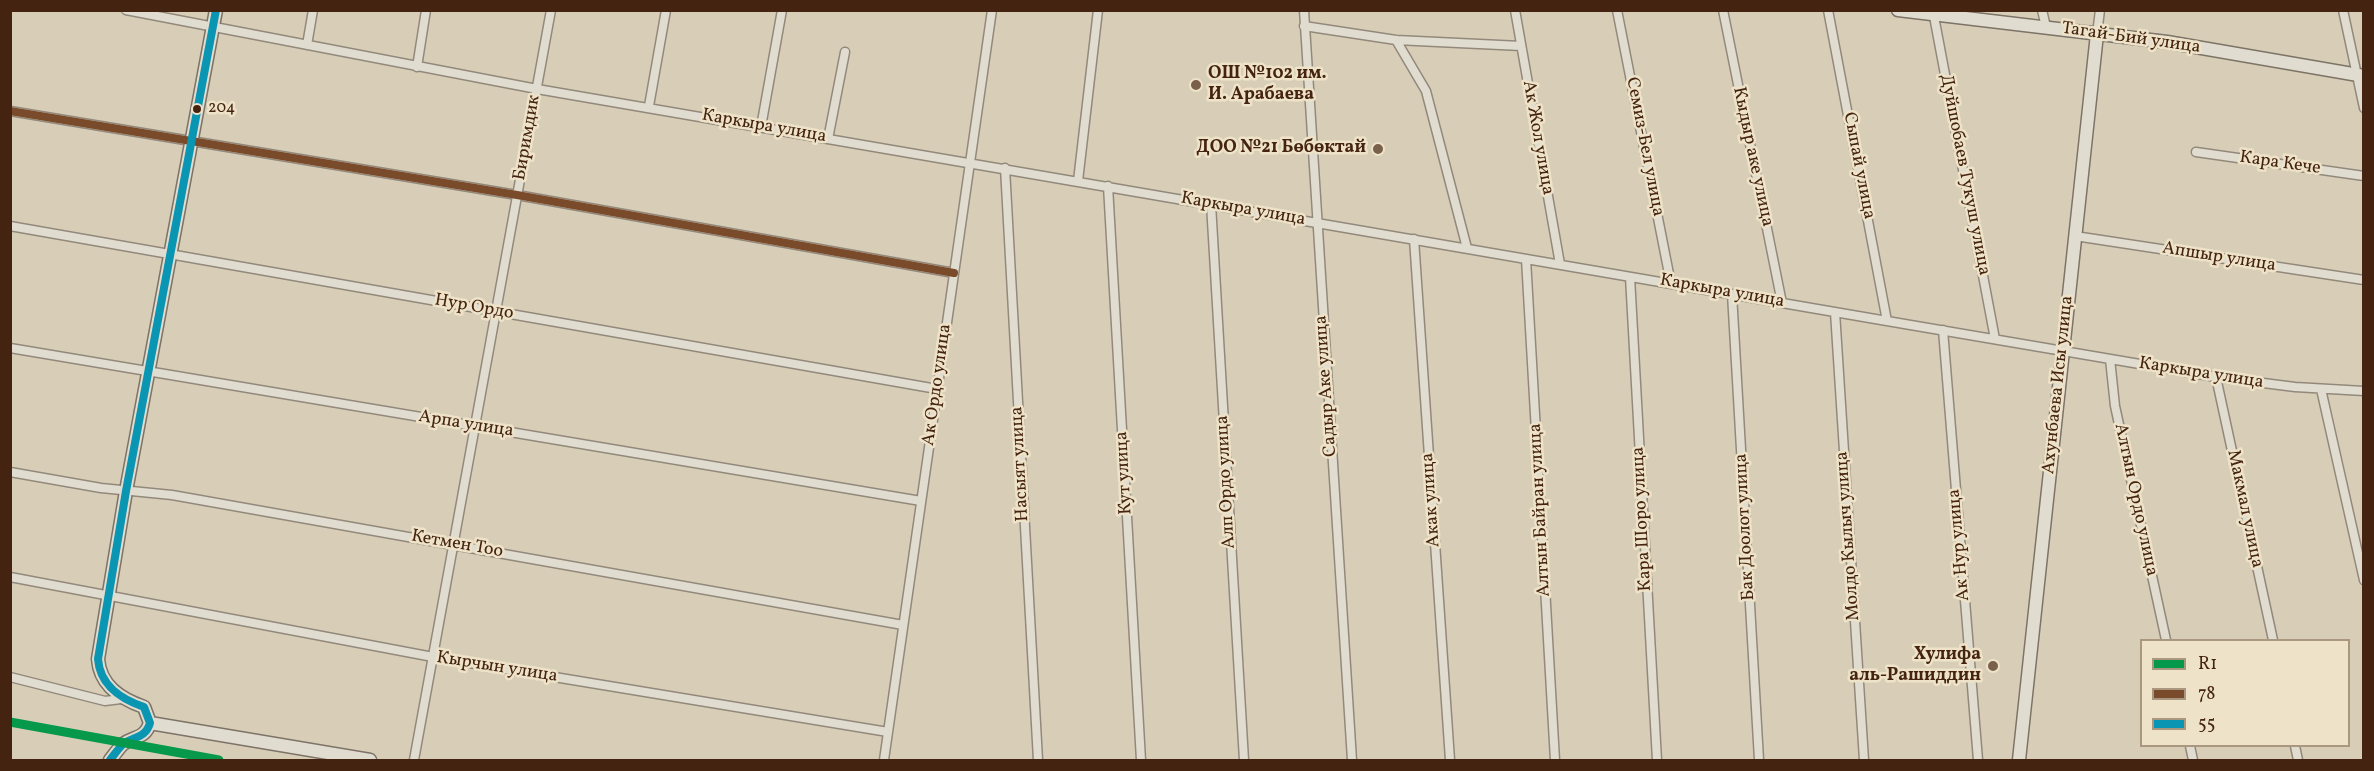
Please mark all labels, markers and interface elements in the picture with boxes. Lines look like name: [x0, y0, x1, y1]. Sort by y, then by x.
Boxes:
street label: Тагай-Бий улица: [2060, 19, 2202, 59]
place label: ОШ №102 им. И. Арабаева: [1208, 64, 1327, 106]
street label: Дуйшобаев Тукуш улица: [1934, 72, 1994, 278]
street label: Семиз-Бел улица: [1620, 75, 1668, 219]
marker: ОШ №102 им. И. Арабаева: [1189, 78, 1203, 92]
street label: Ак Жол улица: [1516, 79, 1558, 197]
street label: Кыдыр аке улица: [1727, 85, 1777, 229]
street label: Биримдик: [510, 94, 546, 182]
place label: 204: [208, 99, 235, 119]
marker: 204: [191, 103, 203, 115]
street label: Каркыра улица: [700, 105, 828, 149]
street label: Сыпай улица: [1837, 111, 1879, 221]
place label: ДОО №21 Бөбөктай: [1196, 138, 1366, 160]
marker: ДОО №21 Бөбөктай: [1371, 142, 1385, 156]
street label: Кара Кече: [2238, 148, 2322, 180]
street label: Каркыра улица: [1179, 188, 1307, 232]
street label: Апшыр улица: [2161, 238, 2277, 278]
street label: Каркыра улица: [1658, 270, 1786, 314]
street label: Нур Ордо: [433, 290, 515, 326]
street label: Ахунбаева Исы улица: [2039, 295, 2079, 475]
street label: Садыр Аке улица: [1311, 315, 1343, 457]
street label: Ак Ордо улица: [919, 323, 957, 447]
street label: Каркыра улица: [2137, 353, 2265, 395]
street label: Насыят улица: [1007, 406, 1035, 522]
street label: Арпа улица: [417, 407, 515, 443]
street label: Алп Ордо улица: [1213, 415, 1241, 549]
street label: Алтын Ордо улица: [2108, 422, 2162, 578]
street label: Алтын Байран улица: [1526, 423, 1556, 597]
street label: Кут улица: [1112, 431, 1138, 515]
street label: Кара Шоро улица: [1628, 446, 1658, 592]
street label: Макмал улица: [2221, 448, 2267, 570]
street label: Молдо Кылыч улица: [1832, 450, 1866, 622]
street label: Акак улица: [1418, 452, 1446, 548]
street label: Бак Доолот улица: [1731, 453, 1761, 601]
street label: Ак Нур улица: [1944, 488, 1976, 602]
street label: Кетмен Тоо: [409, 526, 505, 564]
legend: [2140, 639, 2350, 747]
place label: Хулифа аль-Рашиддин: [1849, 645, 1981, 688]
street label: Кырчын улица: [435, 648, 559, 688]
text: R1: [2198, 652, 2217, 677]
marker: Хулифа аль-Рашиддин: [1986, 659, 2000, 673]
text: 78: [2198, 682, 2215, 707]
text: 55: [2198, 712, 2215, 737]

